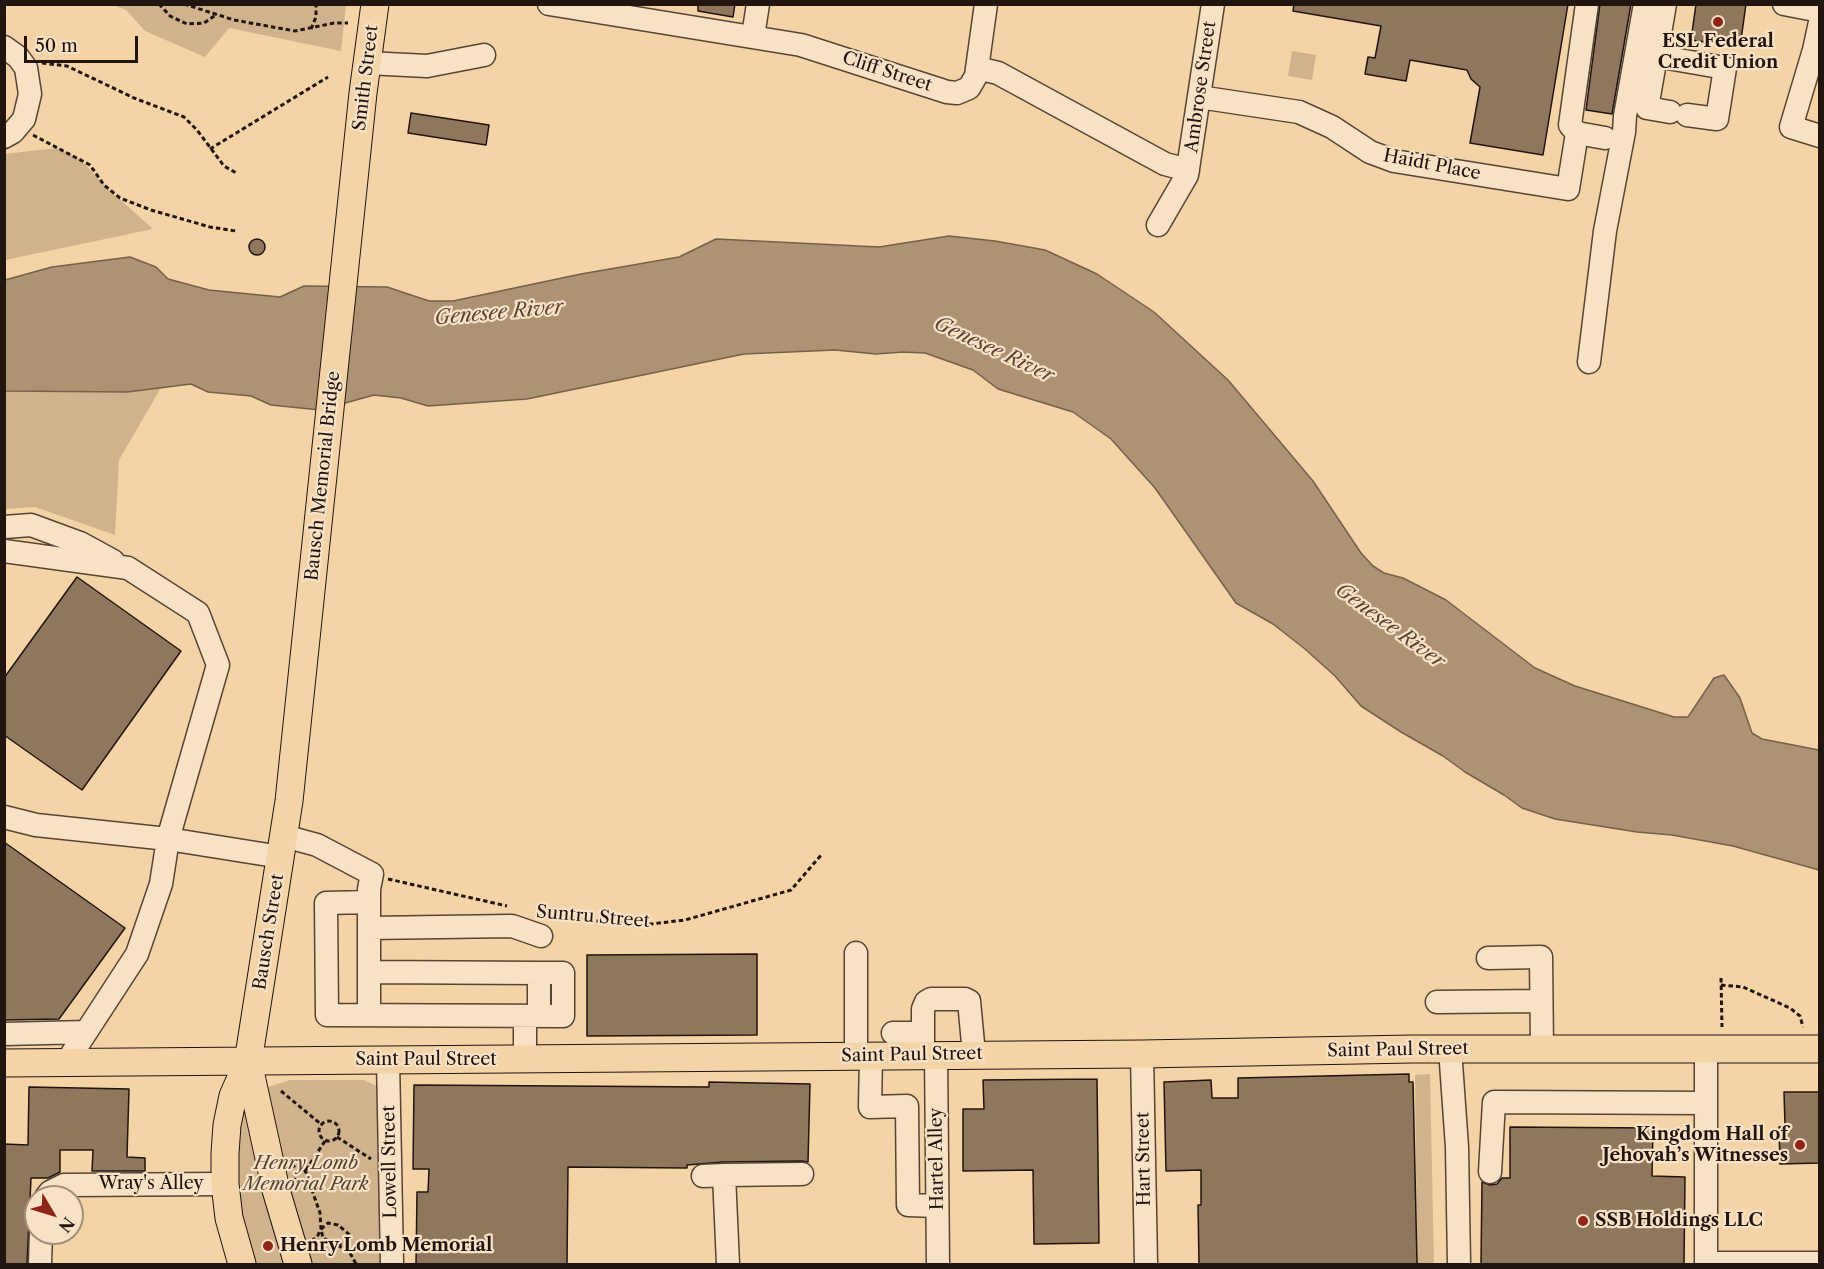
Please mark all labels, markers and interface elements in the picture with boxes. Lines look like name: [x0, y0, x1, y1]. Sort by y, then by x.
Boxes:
marker: ESL Federal Credit Union: [1711, 15, 1725, 29]
street label: Ambrose Street: [1181, 20, 1221, 154]
scale bar: [27, 24, 141, 62]
street label: Smith Street: [349, 24, 383, 132]
place label: ESL Federal Credit Union: [1658, 31, 1778, 74]
text: 50 m: [35, 35, 78, 57]
street label: Cliff Street: [839, 47, 935, 97]
street label: Haidt Place: [1382, 145, 1482, 185]
water label: Genesee River: [433, 295, 565, 331]
water label: Genesee River: [930, 312, 1058, 388]
street label: Bausch Memorial Bridge: [301, 370, 345, 582]
water label: Genesee River: [1330, 578, 1450, 674]
street label: Bausch Street: [249, 872, 289, 992]
street label: Suntru Street: [535, 901, 651, 933]
street label: Saint Paul Street: [1327, 1038, 1469, 1062]
street label: Saint Paul Street: [841, 1043, 983, 1067]
street label: Saint Paul Street: [355, 1049, 497, 1071]
street label: Lowell Street: [378, 1105, 402, 1219]
street label: Hartel Alley: [925, 1107, 949, 1211]
street label: Hart Street: [1132, 1112, 1156, 1206]
place label: Kingdom Hall of Jehovah’s Witnesses: [1603, 1124, 1788, 1166]
marker: Kingdom Hall of Jehovah’s Witnesses: [1793, 1138, 1807, 1152]
park label: Henry Lomb Memorial Park: [243, 1153, 369, 1196]
street label: Wray's Alley: [98, 1173, 204, 1195]
north arrow: [24, 1185, 84, 1245]
place label: SSB Holdings LLC: [1595, 1210, 1763, 1232]
text: N: [54, 1213, 79, 1236]
marker: SSB Holdings LLC: [1576, 1214, 1590, 1228]
place label: Henry Lomb Memorial: [280, 1235, 492, 1257]
marker: Henry Lomb Memorial: [261, 1239, 275, 1253]

